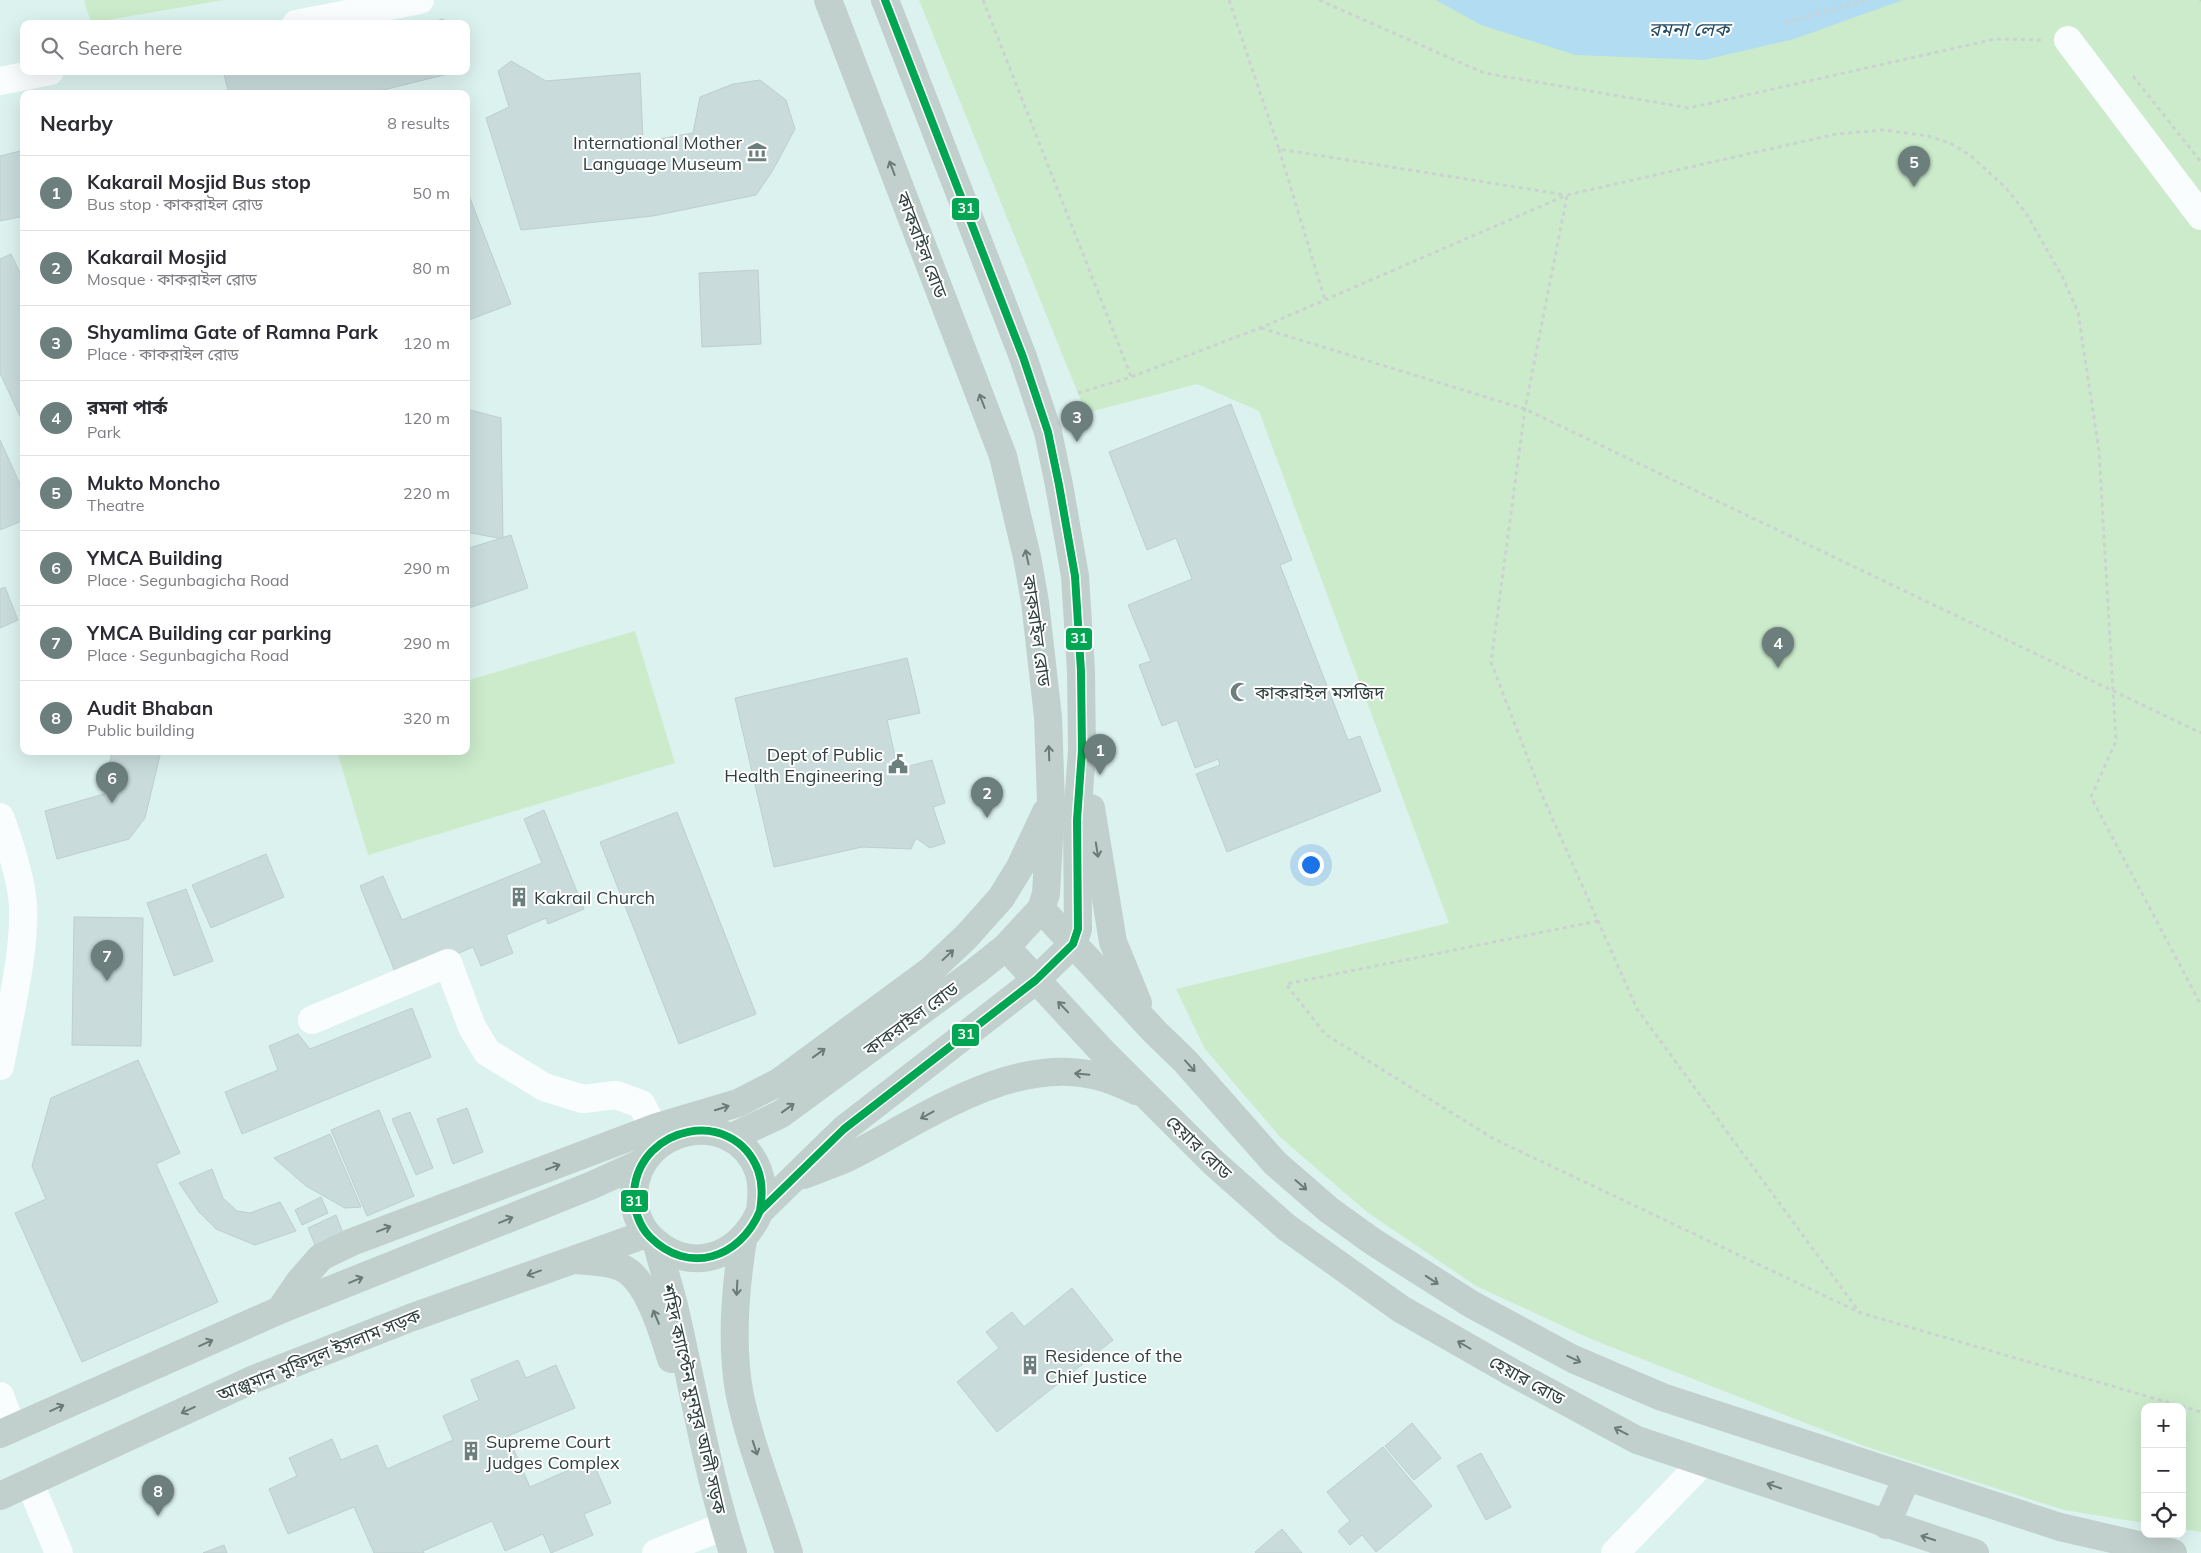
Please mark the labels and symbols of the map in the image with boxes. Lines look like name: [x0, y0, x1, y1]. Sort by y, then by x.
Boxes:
water label: রমনা লেক: [1649, 17, 1733, 41]
place label: International Mother Language Museum: [573, 131, 742, 175]
museum icon: International Mother Language Museum: [746, 141, 768, 163]
pin: 5: [1898, 146, 1930, 187]
one-way arrow: [887, 161, 896, 176]
street label: কাকরাইল রোড: [891, 188, 953, 301]
line badge: 31: [951, 197, 980, 221]
text: 31: [958, 199, 974, 217]
one-way arrow: [977, 394, 986, 410]
pin: 3: [1061, 401, 1093, 442]
one-way arrow: [1022, 550, 1031, 566]
street label: কাকরাইল রোড: [1018, 573, 1056, 688]
line badge: 31: [1065, 627, 1093, 651]
pin: 4: [1762, 627, 1794, 668]
text: 31: [1071, 629, 1087, 647]
mosque icon: কাকরাইল মসজিদ: [1229, 681, 1251, 703]
place label: কাকরাইল মসজিদ: [1254, 681, 1385, 704]
pin: 1: [1084, 734, 1116, 775]
place label: Dept of Public Health Engineering: [724, 743, 883, 787]
one-way arrow: [1045, 745, 1054, 761]
public building icon: Dept of Public Health Engineering: [887, 753, 909, 775]
pin: 6: [96, 762, 128, 803]
pin: 2: [971, 777, 1003, 818]
one-way arrow: [1093, 842, 1103, 858]
your location: [1298, 852, 1324, 878]
building icon: Kakrail Church: [508, 886, 530, 908]
place label: Kakrail Church: [534, 886, 655, 909]
pin: 7: [91, 940, 123, 981]
one-way arrow: [941, 949, 954, 961]
street label: কাকরাইল রোড: [858, 977, 963, 1062]
one-way arrow: [1057, 1001, 1069, 1014]
line badge: 31: [951, 1023, 980, 1047]
text: 31: [958, 1025, 974, 1043]
one-way arrow: [812, 1048, 826, 1058]
one-way arrow: [1184, 1060, 1196, 1073]
one-way arrow: [1074, 1069, 1090, 1079]
one-way arrow: [714, 1102, 730, 1112]
one-way arrow: [781, 1103, 795, 1113]
one-way arrow: [920, 1110, 935, 1120]
street label: হেয়ার রোড: [1161, 1110, 1237, 1184]
one-way arrow: [544, 1162, 560, 1171]
one-way arrow: [1294, 1179, 1307, 1191]
line badge: 31: [620, 1189, 649, 1213]
text: 31: [626, 1192, 642, 1210]
one-way arrow: [499, 1214, 514, 1223]
one-way arrow: [376, 1224, 391, 1233]
one-way arrow: [527, 1269, 542, 1278]
one-way arrow: [347, 1275, 363, 1284]
one-way arrow: [1425, 1275, 1439, 1285]
one-way arrow: [732, 1280, 741, 1296]
street label: শহিদ ক্যাপ্টেন মুনসুর আলী সড়ক: [656, 1281, 732, 1517]
street label: আঞ্জুমান মুফিদুল ইসলাম সড়ক: [213, 1303, 425, 1407]
one-way arrow: [650, 1310, 660, 1325]
one-way arrow: [198, 1338, 213, 1348]
one-way arrow: [1457, 1339, 1471, 1349]
place label: Residence of the Chief Justice: [1045, 1344, 1182, 1388]
street label: হেয়ার রোড: [1485, 1350, 1569, 1410]
building icon: Residence of the Chief Justice: [1019, 1354, 1041, 1376]
one-way arrow: [1566, 1355, 1581, 1364]
one-way arrow: [49, 1403, 64, 1413]
one-way arrow: [181, 1405, 196, 1415]
one-way arrow: [1614, 1426, 1629, 1436]
place label: Supreme Court Judges Complex: [486, 1430, 620, 1474]
building icon: Supreme Court Judges Complex: [460, 1440, 482, 1462]
one-way arrow: [751, 1440, 761, 1456]
pin: 8: [142, 1475, 174, 1516]
one-way arrow: [1767, 1481, 1782, 1490]
one-way arrow: [1921, 1533, 1936, 1542]

